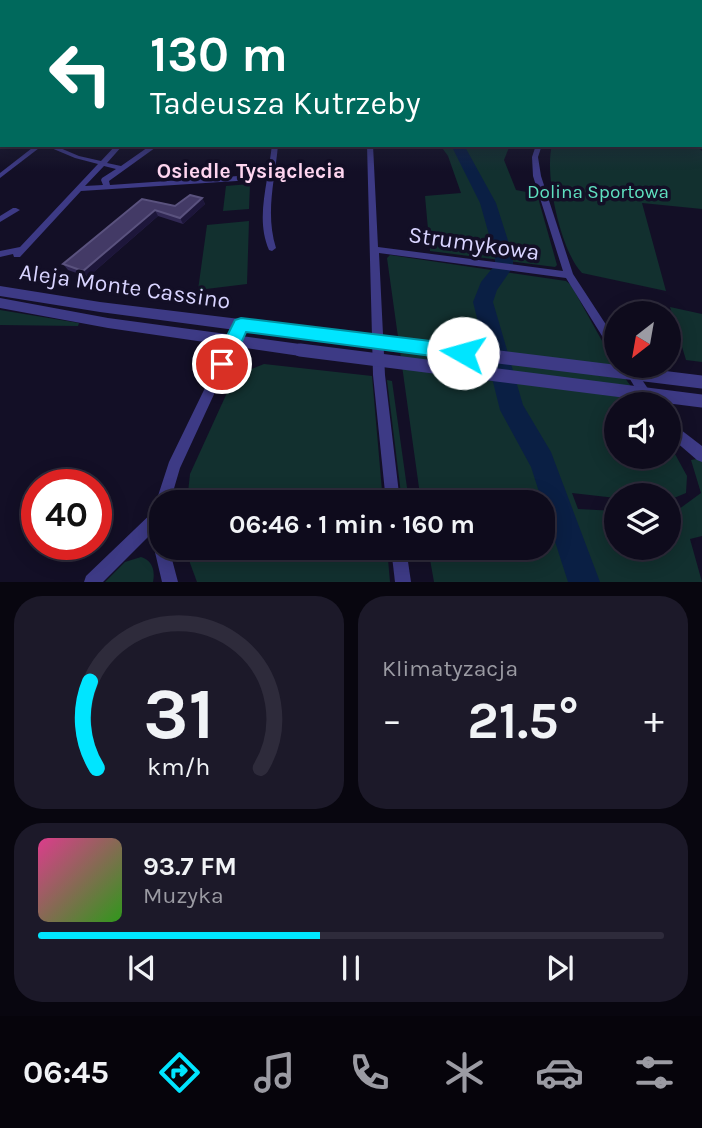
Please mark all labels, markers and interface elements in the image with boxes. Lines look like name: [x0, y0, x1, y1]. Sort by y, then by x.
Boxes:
text: 130 m: [150, 26, 288, 83]
icon: left: [35, 28, 126, 119]
text: Tadeusza Kutrzeby: [150, 85, 421, 122]
district label: Osiedle Tysiąclecia: [157, 159, 345, 183]
park label: Dolina Sportowa: [527, 181, 669, 203]
street label: Strumykowa: [407, 221, 541, 266]
street label: Aleja Monte Cassino: [18, 258, 232, 315]
north arrow: [604, 301, 681, 378]
map controls: [604, 301, 681, 560]
position arrow: [426, 316, 500, 390]
pin: [192, 334, 252, 394]
icon: arrive: [203, 345, 241, 383]
button: sound: [604, 392, 681, 469]
speed limit sign: 40: [21, 469, 112, 560]
button: layers: [604, 483, 681, 560]
text: 06:46 · 1 min · 160 m: [229, 509, 475, 540]
text: Klimatyzacja: [382, 655, 518, 682]
text: 31: [143, 672, 215, 757]
text: 21.5°: [467, 690, 579, 751]
text: −: [382, 698, 402, 743]
text: +: [644, 698, 664, 743]
text: km/h: [147, 752, 211, 781]
text: 93.7 FM: [143, 851, 237, 882]
text: Muzyka: [143, 882, 224, 909]
icon: previous: [123, 949, 161, 987]
icon: pause: [332, 949, 370, 987]
icon: next: [541, 949, 579, 987]
icon: directions: [155, 1048, 204, 1097]
icon: music: [250, 1048, 299, 1097]
icon: phone: [345, 1048, 394, 1097]
icon: climate: [440, 1048, 489, 1097]
icon: car: [535, 1048, 584, 1097]
icon: filters: [630, 1048, 679, 1097]
text: 06:45: [23, 1054, 109, 1091]

